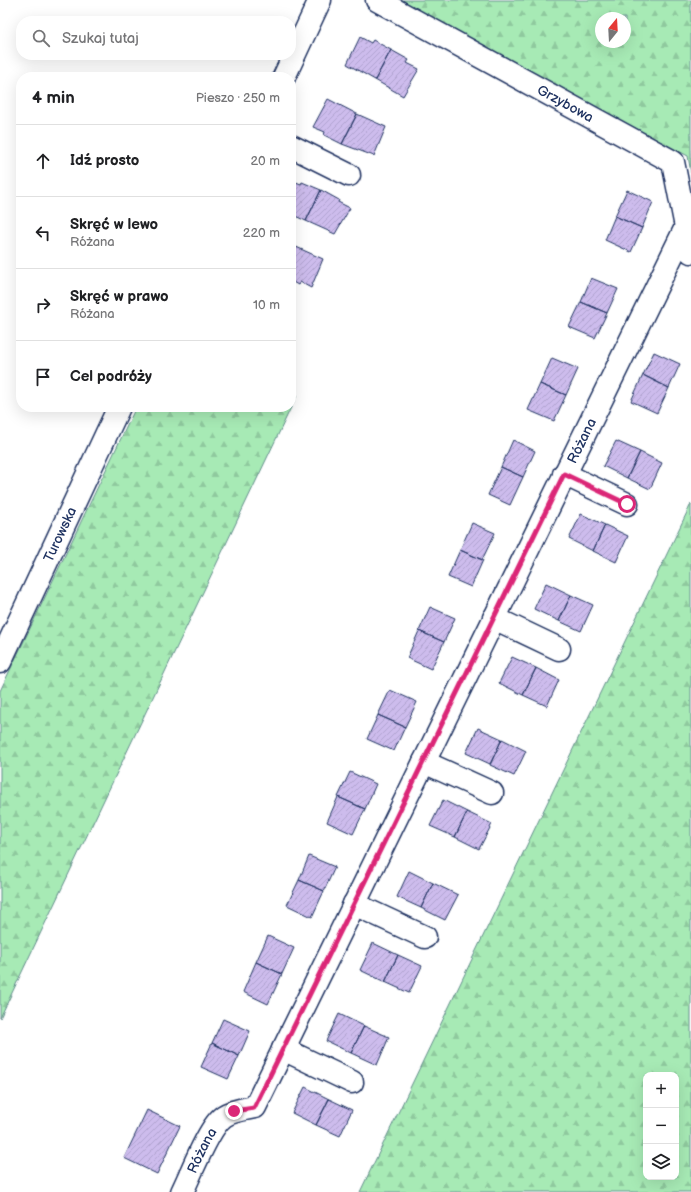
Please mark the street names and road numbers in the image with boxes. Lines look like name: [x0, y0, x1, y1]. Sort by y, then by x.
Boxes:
street label: Grzybowa: [534, 81, 597, 126]
street label: Różana: [564, 415, 600, 466]
street label: Turowska: [40, 504, 80, 565]
street label: Różana: [184, 1125, 220, 1176]

